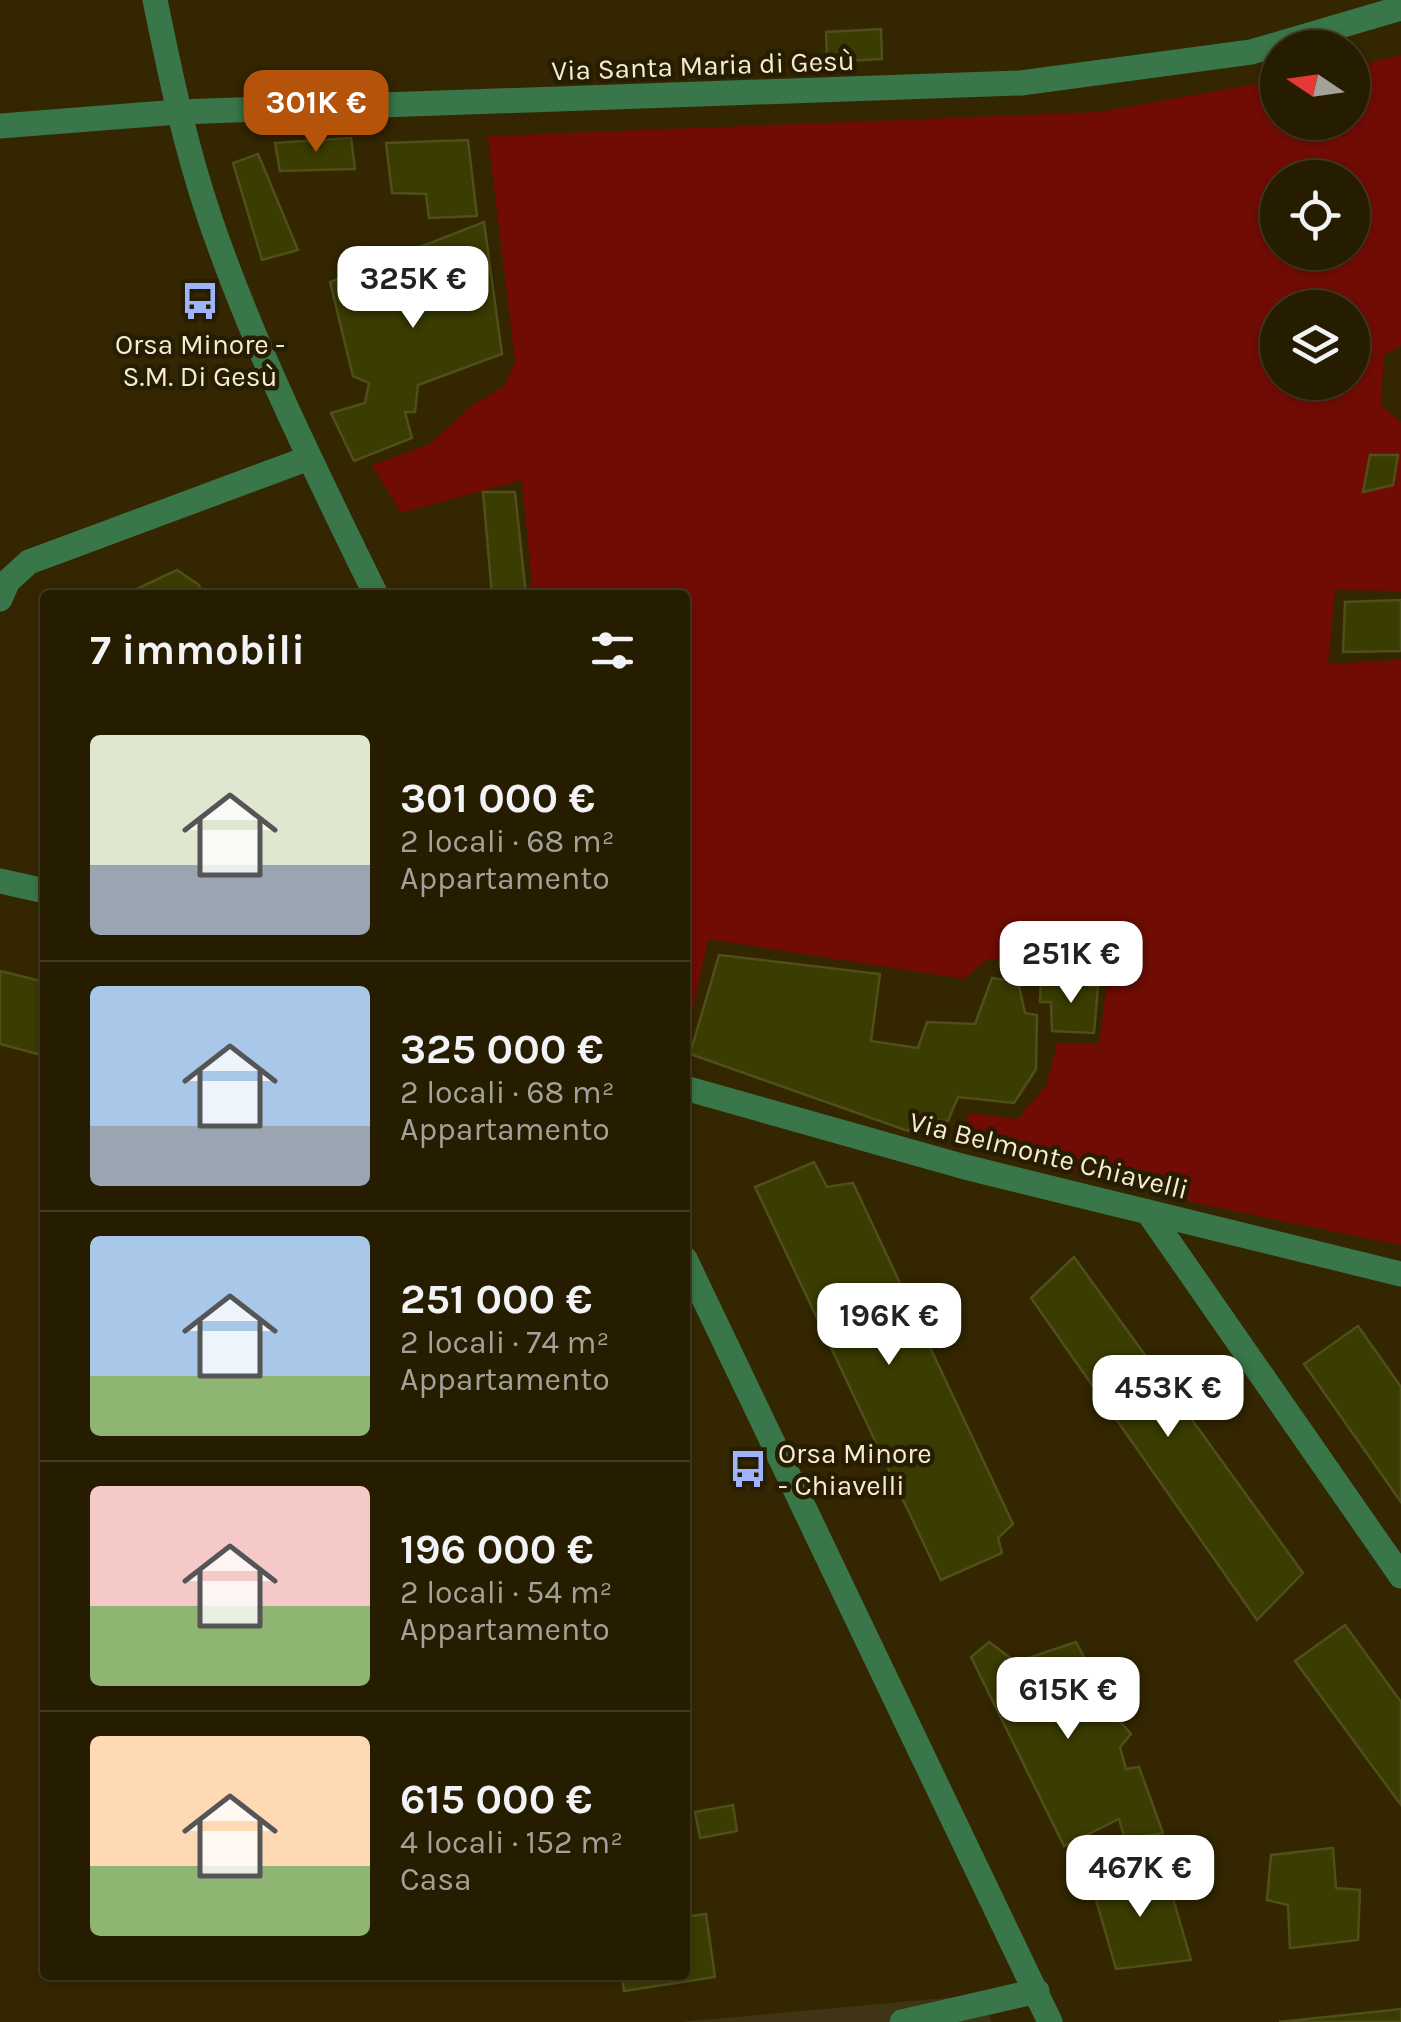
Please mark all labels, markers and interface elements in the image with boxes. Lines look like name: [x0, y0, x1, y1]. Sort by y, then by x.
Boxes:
north arrow: [1260, 30, 1370, 140]
map controls: [1260, 30, 1370, 400]
street label: Via Santa Maria di Gesù: [551, 44, 855, 87]
pin: 301K €: [235, 70, 397, 155]
text: 301K €: [266, 84, 366, 121]
button: locate: [1260, 160, 1370, 270]
pin: 325K €: [332, 246, 494, 331]
text: 325K €: [359, 260, 467, 297]
bus stop icon: Orsa Minore - S.M. Di Gesù: [179, 280, 221, 322]
button: layers: [1260, 290, 1370, 400]
place label: Orsa Minore - S.M. Di Gesù: [115, 328, 285, 393]
icon: filters: [585, 623, 640, 678]
text: 7 immobili: [90, 625, 305, 675]
text: 301 000 €: [400, 773, 595, 823]
icon: home: [170, 775, 290, 895]
text: 2 locali · 68 m²: [400, 823, 614, 860]
text: Appartamento: [400, 860, 610, 897]
pin: 251K €: [990, 921, 1152, 1006]
text: 251K €: [1022, 935, 1120, 972]
text: 325 000 €: [400, 1024, 604, 1074]
icon: home: [170, 1026, 290, 1146]
text: 2 locali · 68 m²: [400, 1074, 614, 1111]
street label: Via Belmonte Chiavelli: [906, 1105, 1192, 1206]
text: Appartamento: [400, 1111, 610, 1148]
text: 251 000 €: [400, 1274, 592, 1324]
icon: home: [170, 1276, 290, 1396]
pin: 196K €: [808, 1283, 970, 1368]
text: 196K €: [839, 1297, 939, 1334]
text: 2 locali · 74 m²: [400, 1324, 609, 1361]
pin: 453K €: [1087, 1355, 1249, 1440]
text: Appartamento: [400, 1361, 610, 1398]
text: 453K €: [1115, 1369, 1221, 1406]
place label: Orsa Minore - Chiavelli: [778, 1437, 932, 1502]
bus stop icon: Orsa Minore - Chiavelli: [727, 1448, 769, 1490]
text: 196 000 €: [400, 1524, 594, 1574]
icon: home: [170, 1526, 290, 1646]
text: 2 locali · 54 m²: [400, 1574, 612, 1611]
text: Appartamento: [400, 1611, 610, 1648]
pin: 615K €: [987, 1657, 1149, 1742]
text: 615K €: [1019, 1671, 1117, 1708]
text: 615 000 €: [400, 1774, 592, 1824]
icon: home: [170, 1776, 290, 1896]
text: 4 locali · 152 m²: [400, 1824, 623, 1861]
pin: 467K €: [1059, 1835, 1221, 1920]
text: 467K €: [1088, 1849, 1192, 1886]
text: Casa: [400, 1861, 472, 1898]

